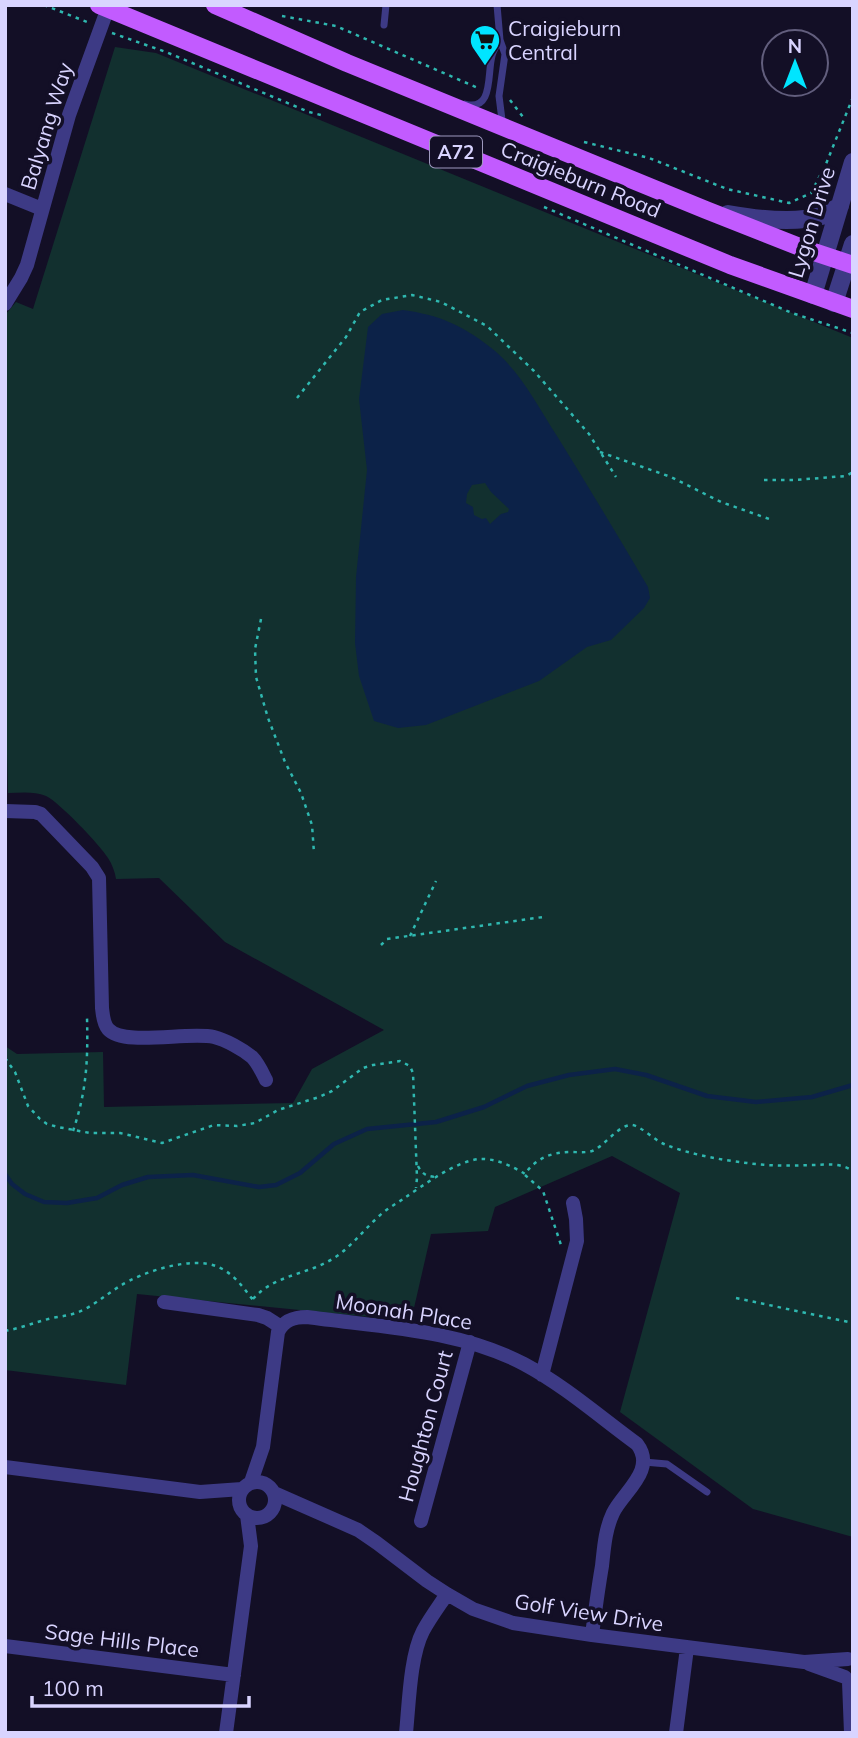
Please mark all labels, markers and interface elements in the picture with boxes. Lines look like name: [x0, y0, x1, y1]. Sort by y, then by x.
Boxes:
place label: Craigieburn Central: [508, 15, 621, 65]
supermarket icon: Craigieburn Central: [468, 23, 502, 67]
north arrow: [760, 28, 830, 98]
text: N: [788, 34, 802, 58]
street label: Balyang Way: [14, 59, 78, 193]
street label: Craigieburn Road: [497, 135, 665, 223]
road number: A72: [430, 136, 482, 168]
street label: Lygon Drive: [782, 163, 840, 281]
street label: Moonah Place: [334, 1287, 474, 1335]
street label: Houghton Court: [392, 1348, 458, 1504]
street label: Golf View Drive: [513, 1587, 665, 1637]
street label: Sage Hills Place: [43, 1618, 201, 1662]
scale bar: [32, 1664, 248, 1708]
text: 100 m: [42, 1675, 104, 1701]

